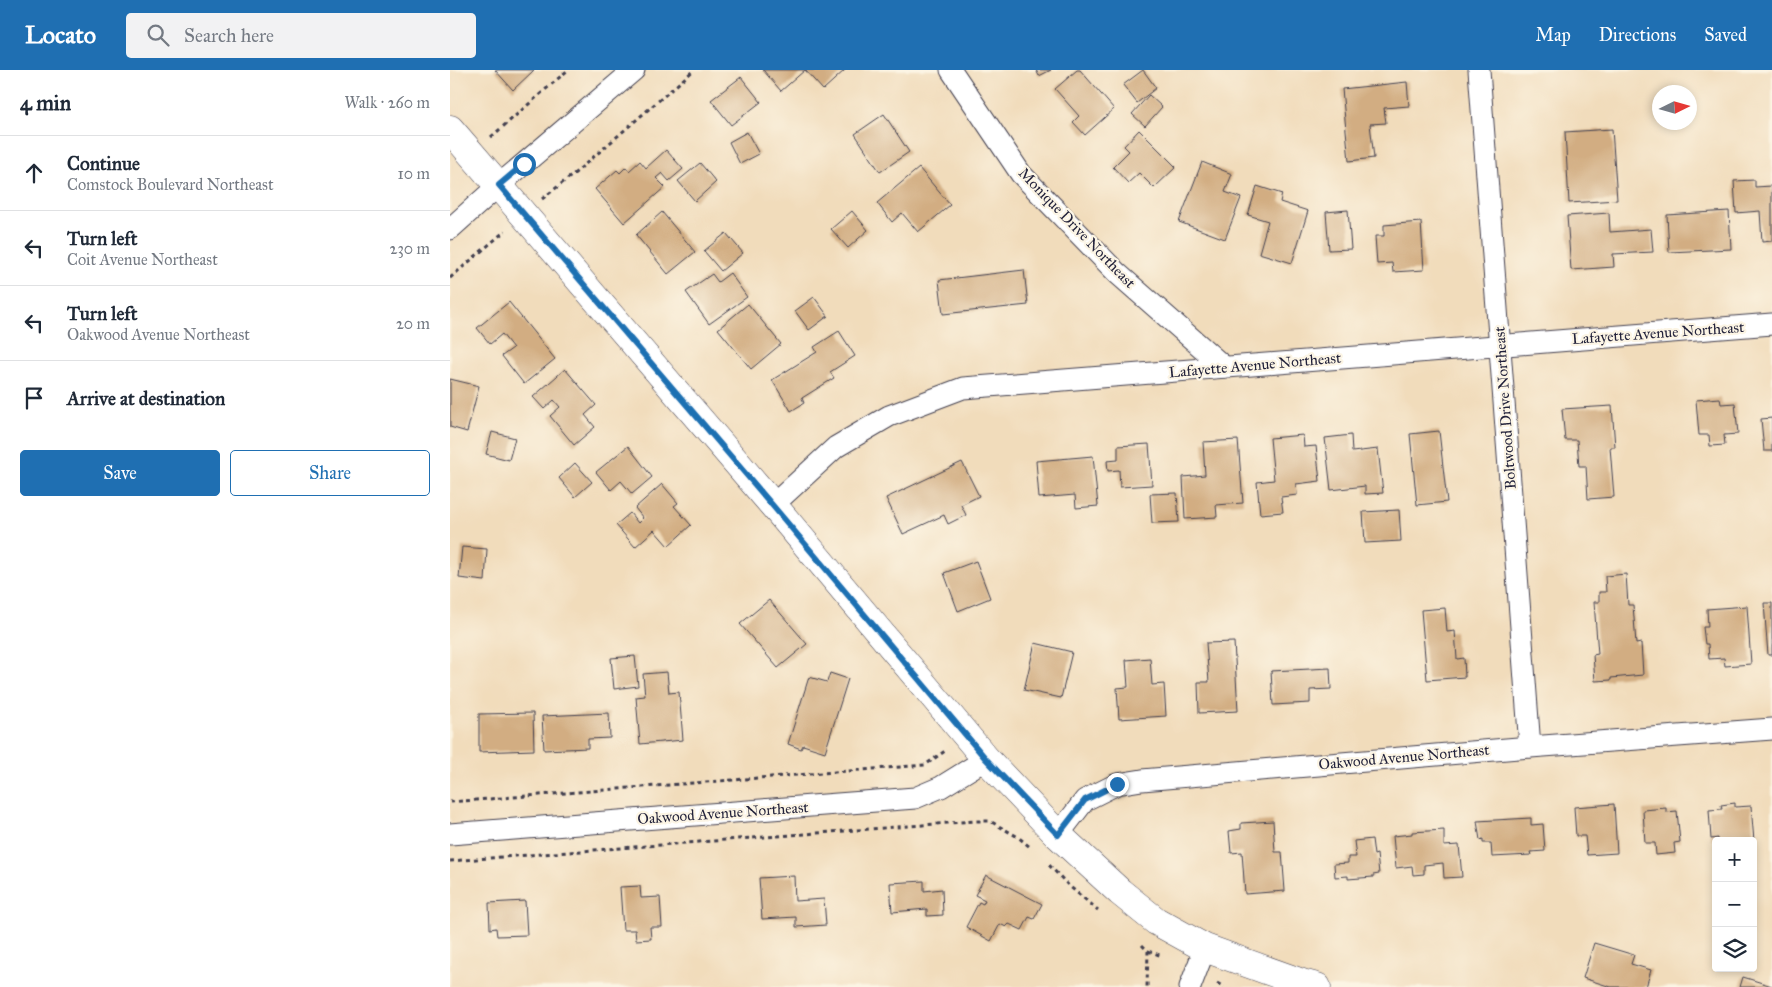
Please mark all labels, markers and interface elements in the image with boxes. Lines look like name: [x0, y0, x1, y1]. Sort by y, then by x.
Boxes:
search box: [126, 13, 476, 58]
text: Locato: [25, 20, 96, 50]
icon: search: [144, 21, 172, 49]
text: Search here: [184, 24, 274, 47]
text: Map: [1535, 24, 1571, 46]
text: Directions: [1599, 24, 1676, 46]
text: Saved: [1704, 24, 1747, 46]
north arrow: [1652, 85, 1697, 130]
text: 4 min: [20, 90, 71, 116]
text: Walk · 260 m: [344, 93, 430, 112]
text: Continue: [67, 152, 140, 175]
route start: [513, 153, 536, 176]
icon: ahead: [20, 159, 48, 187]
text: 10 m: [398, 164, 430, 183]
street label: Monique Drive Northeast: [1014, 164, 1140, 293]
text: Comstock Boulevard Northeast: [67, 175, 274, 194]
text: Turn left: [67, 227, 137, 250]
icon: left: [20, 234, 48, 262]
text: 230 m: [390, 239, 430, 258]
text: Coit Avenue Northeast: [67, 250, 218, 269]
text: Turn left: [67, 302, 137, 325]
icon: left: [20, 309, 48, 337]
text: 20 m: [396, 314, 430, 333]
street label: Lafayette Avenue Northeast: [1571, 318, 1745, 348]
text: Oakwood Avenue Northeast: [67, 325, 250, 344]
street label: Boltwood Drive Northeast: [1490, 325, 1520, 490]
street label: Lafayette Avenue Northeast: [1168, 348, 1343, 381]
icon: arrive: [20, 384, 48, 412]
text: Arrive at destination: [67, 387, 225, 410]
button: Save: [20, 450, 220, 496]
button: Share: [230, 450, 430, 496]
street label: Oakwood Avenue Northeast: [1318, 741, 1491, 773]
route end: [1106, 773, 1129, 796]
street label: Oakwood Avenue Northeast: [637, 798, 810, 828]
map controls: [1712, 837, 1757, 972]
button: +: [1712, 837, 1757, 882]
button: −: [1712, 882, 1757, 927]
button: layers: [1712, 927, 1757, 972]

